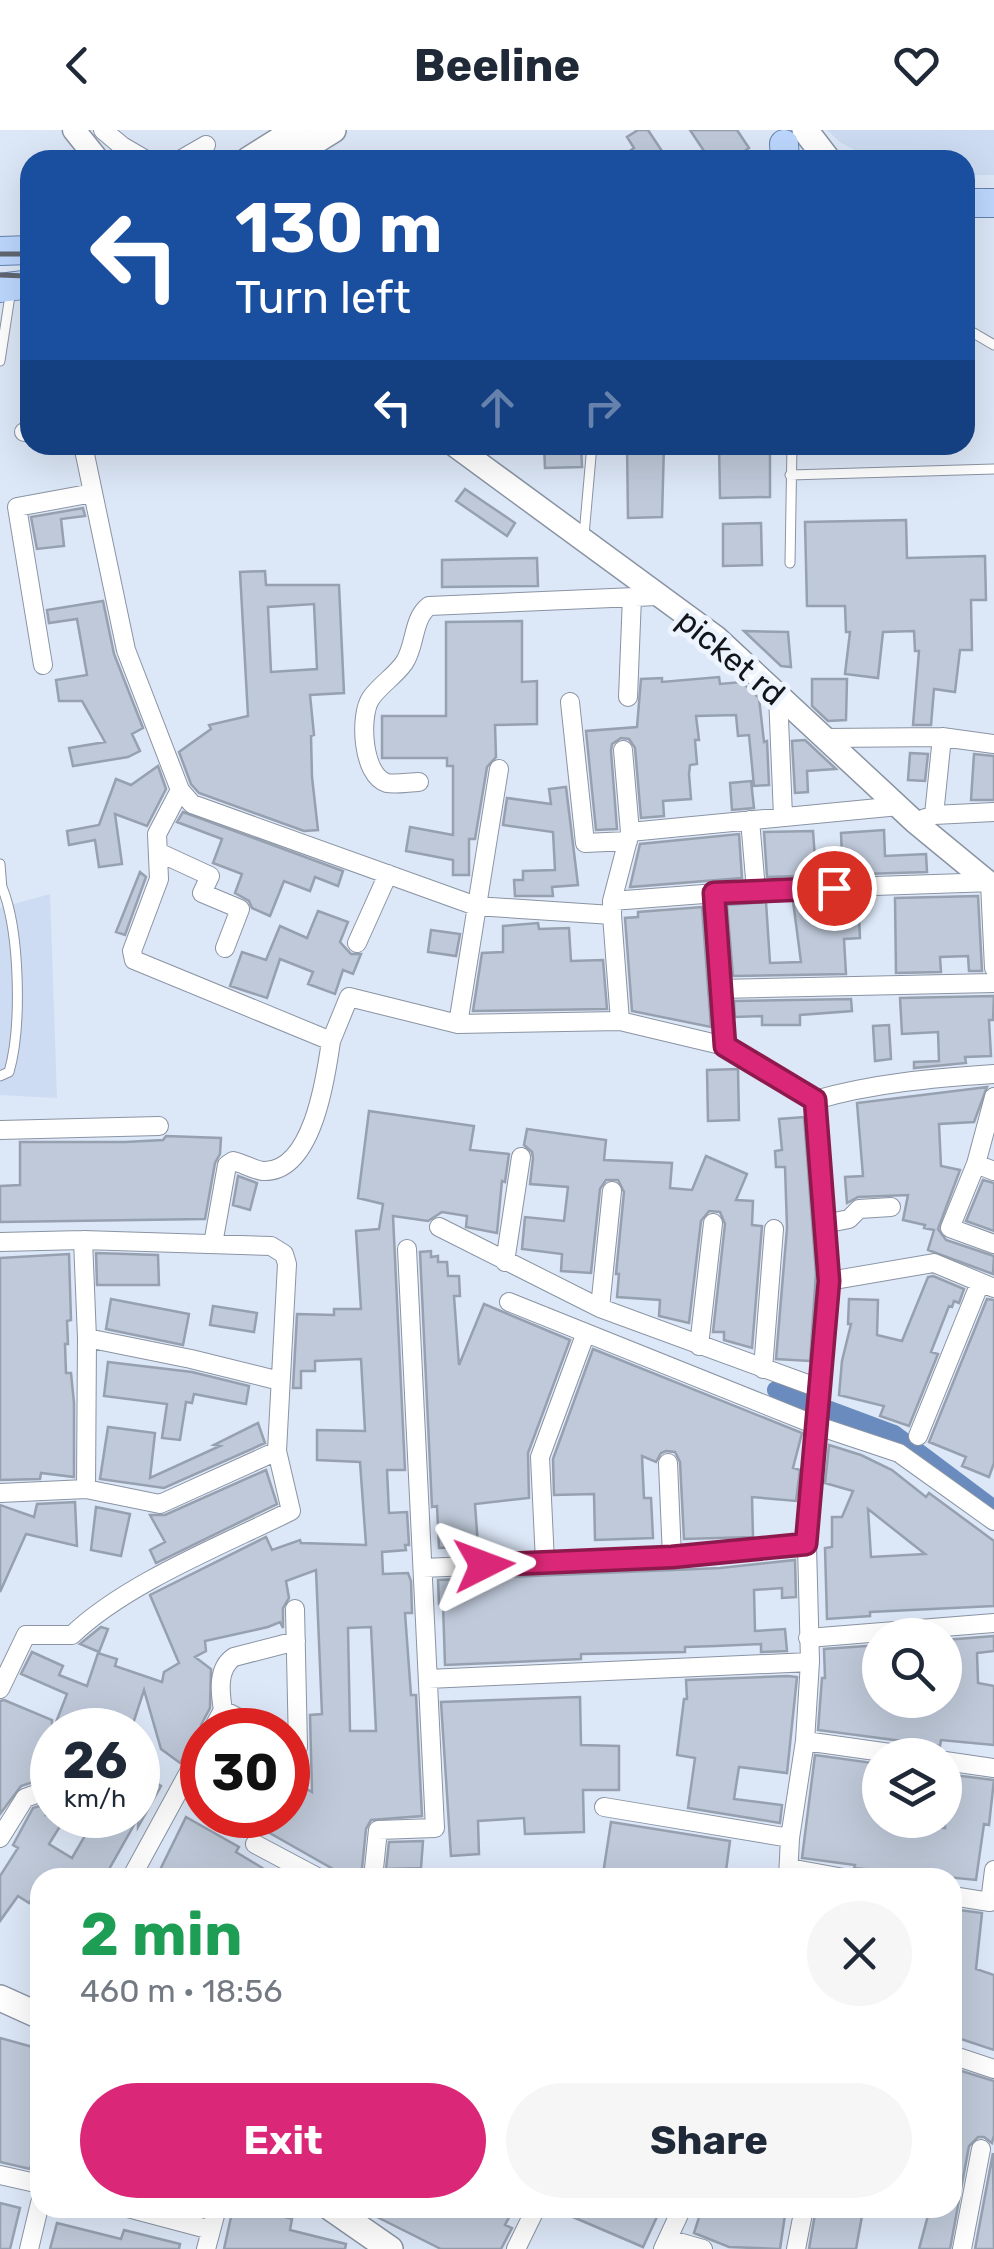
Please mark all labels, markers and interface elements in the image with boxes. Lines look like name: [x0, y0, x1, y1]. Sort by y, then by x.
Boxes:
icon: back: [50, 38, 105, 93]
icon: heart: [889, 38, 944, 93]
text: Beeline: [414, 39, 580, 92]
text: 130 m: [235, 187, 443, 270]
icon: left: [70, 190, 200, 320]
text: Turn left: [235, 271, 411, 324]
icon: left: [365, 380, 420, 435]
icon: ahead: [470, 380, 525, 435]
icon: right: [575, 380, 630, 435]
street label: picket rd: [669, 601, 793, 713]
pin: [792, 846, 877, 931]
icon: arrive: [807, 861, 862, 916]
position arrow: [432, 1513, 536, 1617]
map controls: [862, 1618, 962, 1838]
button: search: [862, 1618, 962, 1718]
speed limit sign: 30: [180, 1708, 310, 1838]
text: 26: [62, 1731, 128, 1791]
button: layers: [862, 1738, 962, 1838]
text: km/h: [64, 1784, 126, 1813]
text: 2 min: [80, 1899, 242, 1970]
button: close: [807, 1901, 912, 2006]
text: 460 m · 18:56: [80, 1972, 283, 2010]
button: Exit: [80, 2083, 486, 2198]
button: Share: [506, 2083, 912, 2198]

